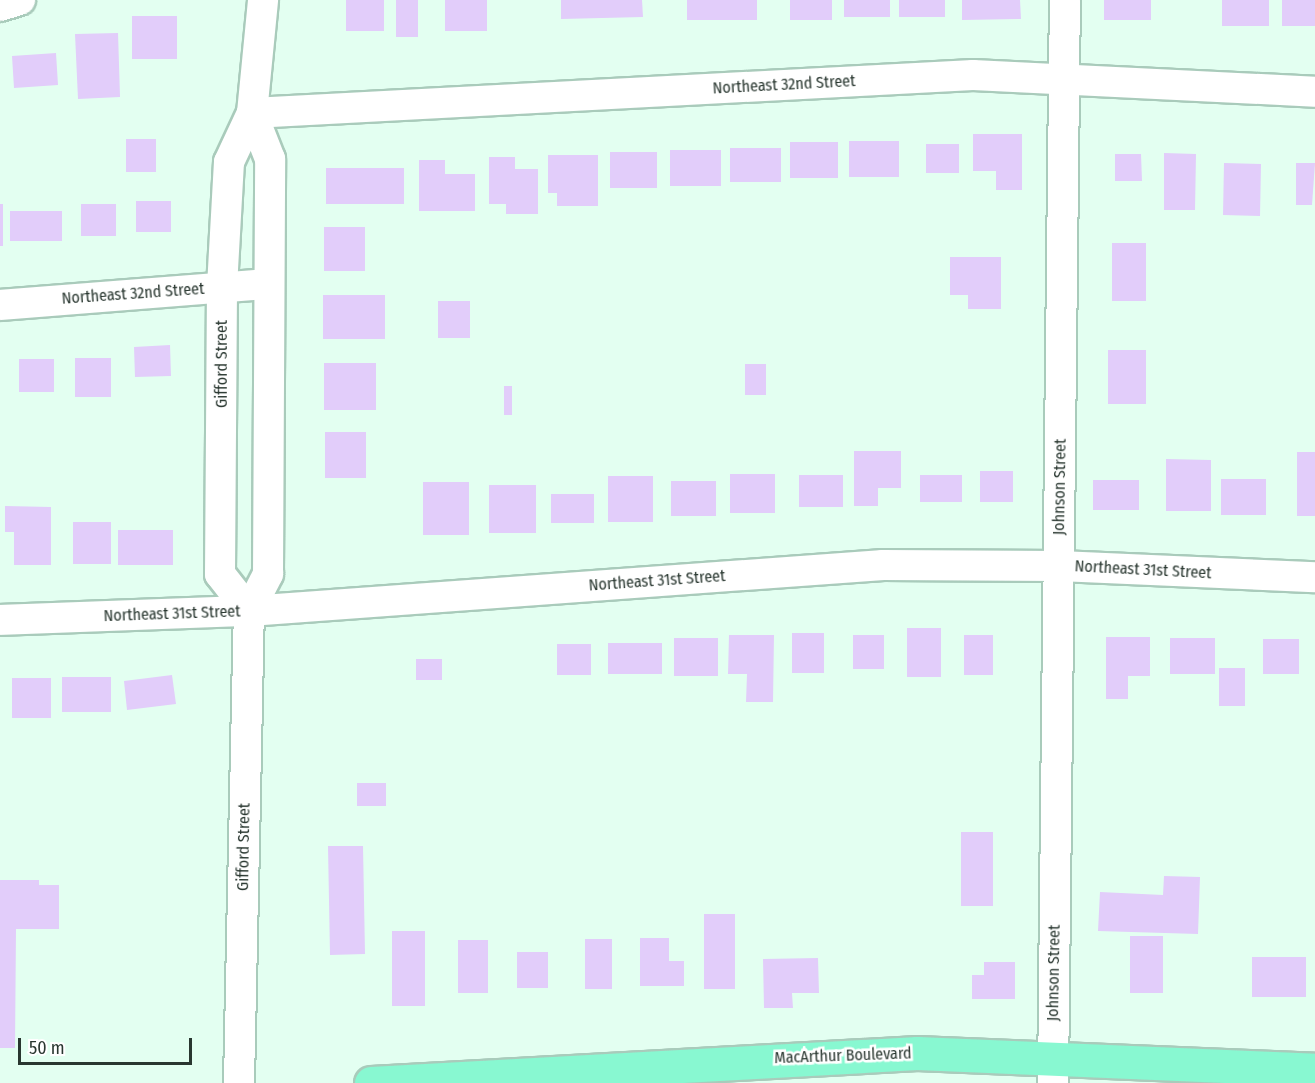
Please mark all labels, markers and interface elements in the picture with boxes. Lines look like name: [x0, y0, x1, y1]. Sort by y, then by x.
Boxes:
street label: Northeast 32nd Street: [712, 72, 856, 98]
street label: Northeast 32nd Street: [61, 279, 205, 309]
street label: Gifford Street: [212, 320, 232, 408]
street label: Johnson Street: [1050, 439, 1070, 535]
street label: Northeast 31st Street: [1074, 557, 1212, 583]
street label: Northeast 31st Street: [588, 567, 726, 595]
street label: Northeast 31st Street: [103, 602, 241, 626]
street label: Gifford Street: [234, 803, 254, 891]
street label: Johnson Street: [1044, 925, 1064, 1021]
scale bar: [21, 1026, 195, 1064]
text: 50 m: [29, 1037, 65, 1059]
street label: MacArthur Boulevard: [774, 1044, 912, 1068]

